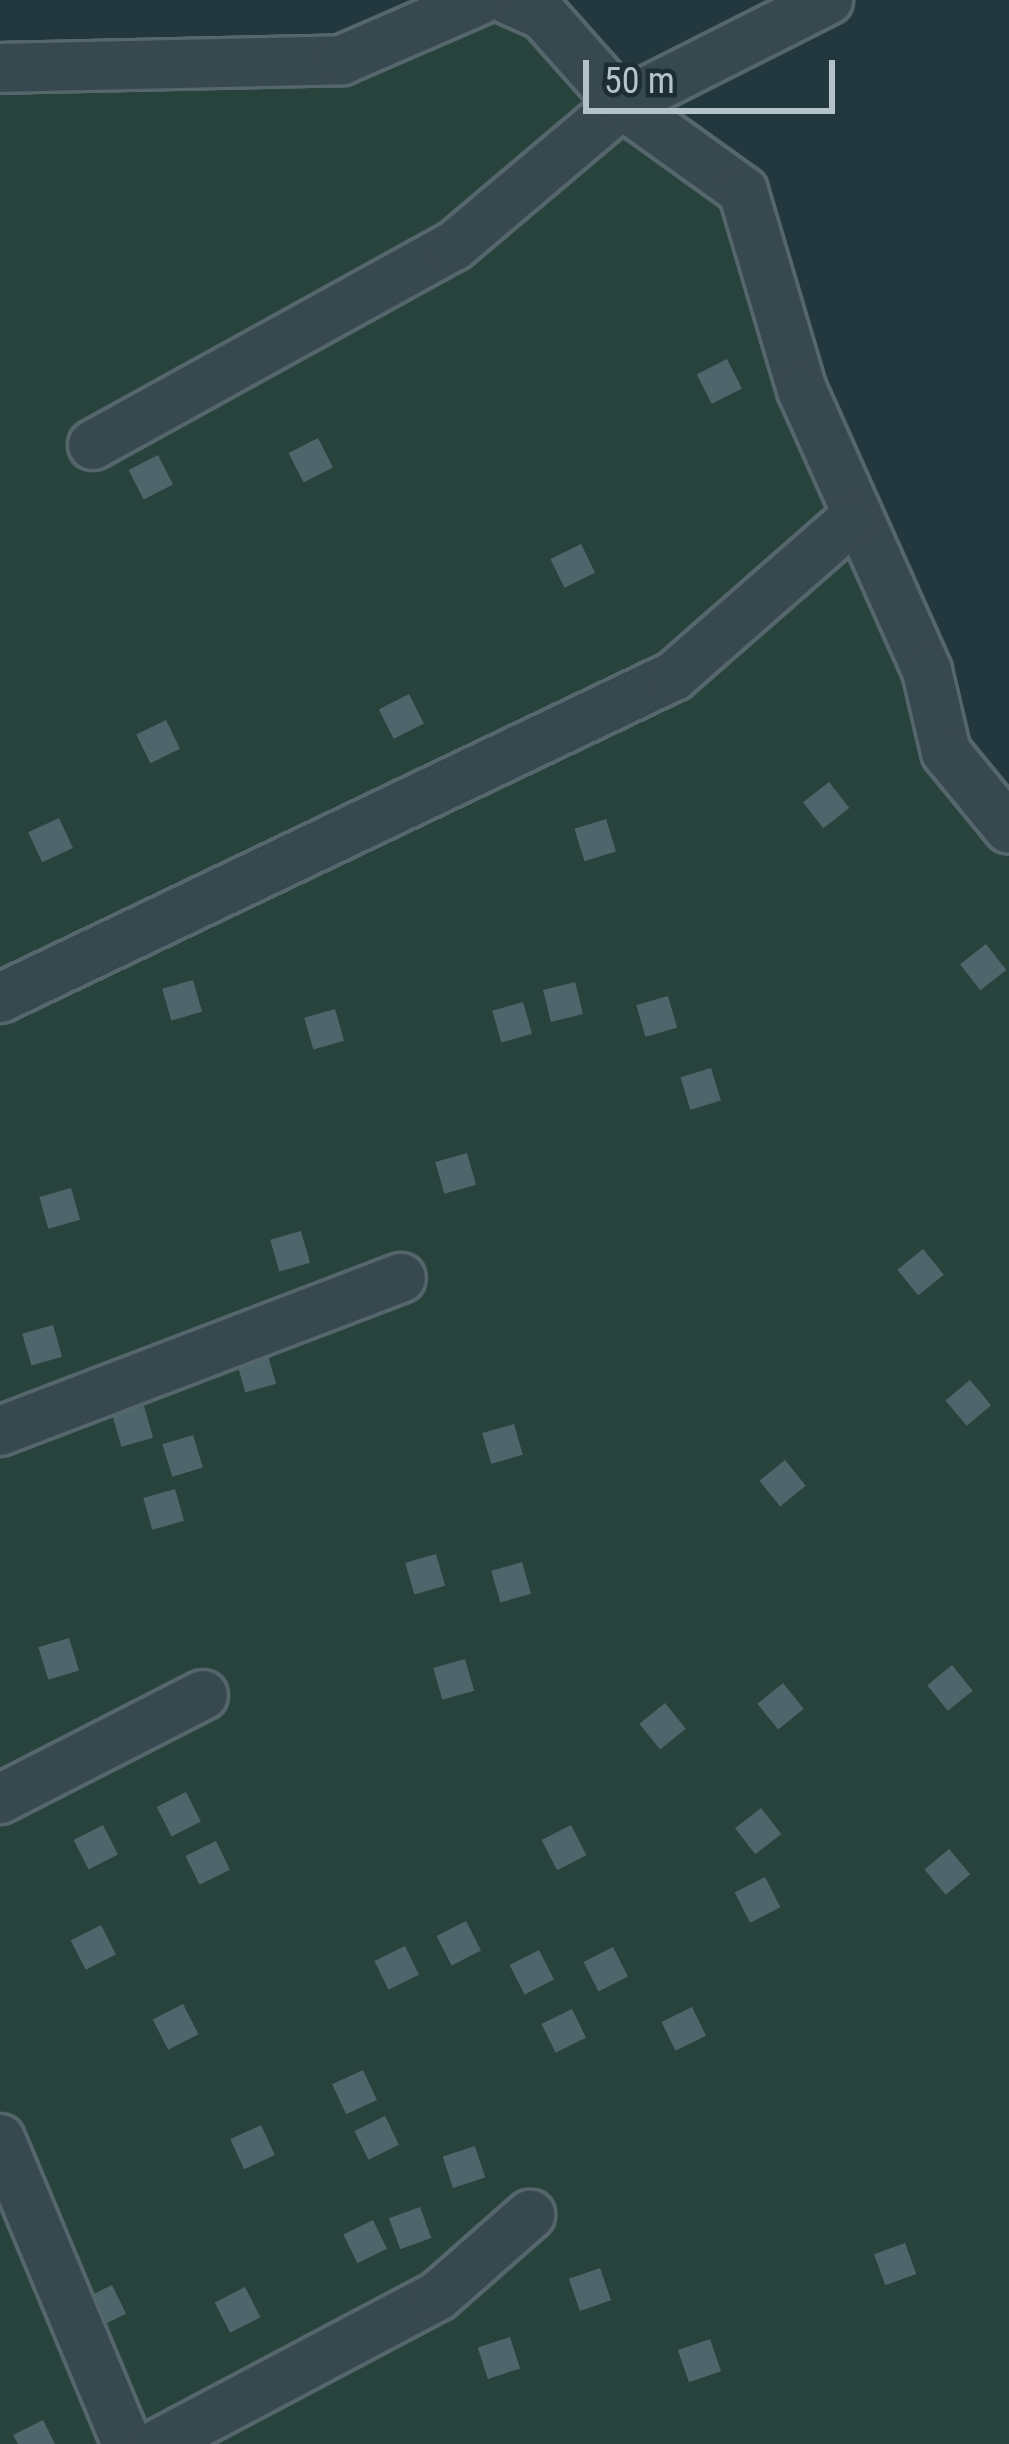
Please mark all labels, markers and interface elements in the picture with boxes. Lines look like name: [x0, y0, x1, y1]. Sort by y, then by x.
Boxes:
scale bar: [589, 36, 841, 110]
text: 50 m: [604, 60, 675, 102]

